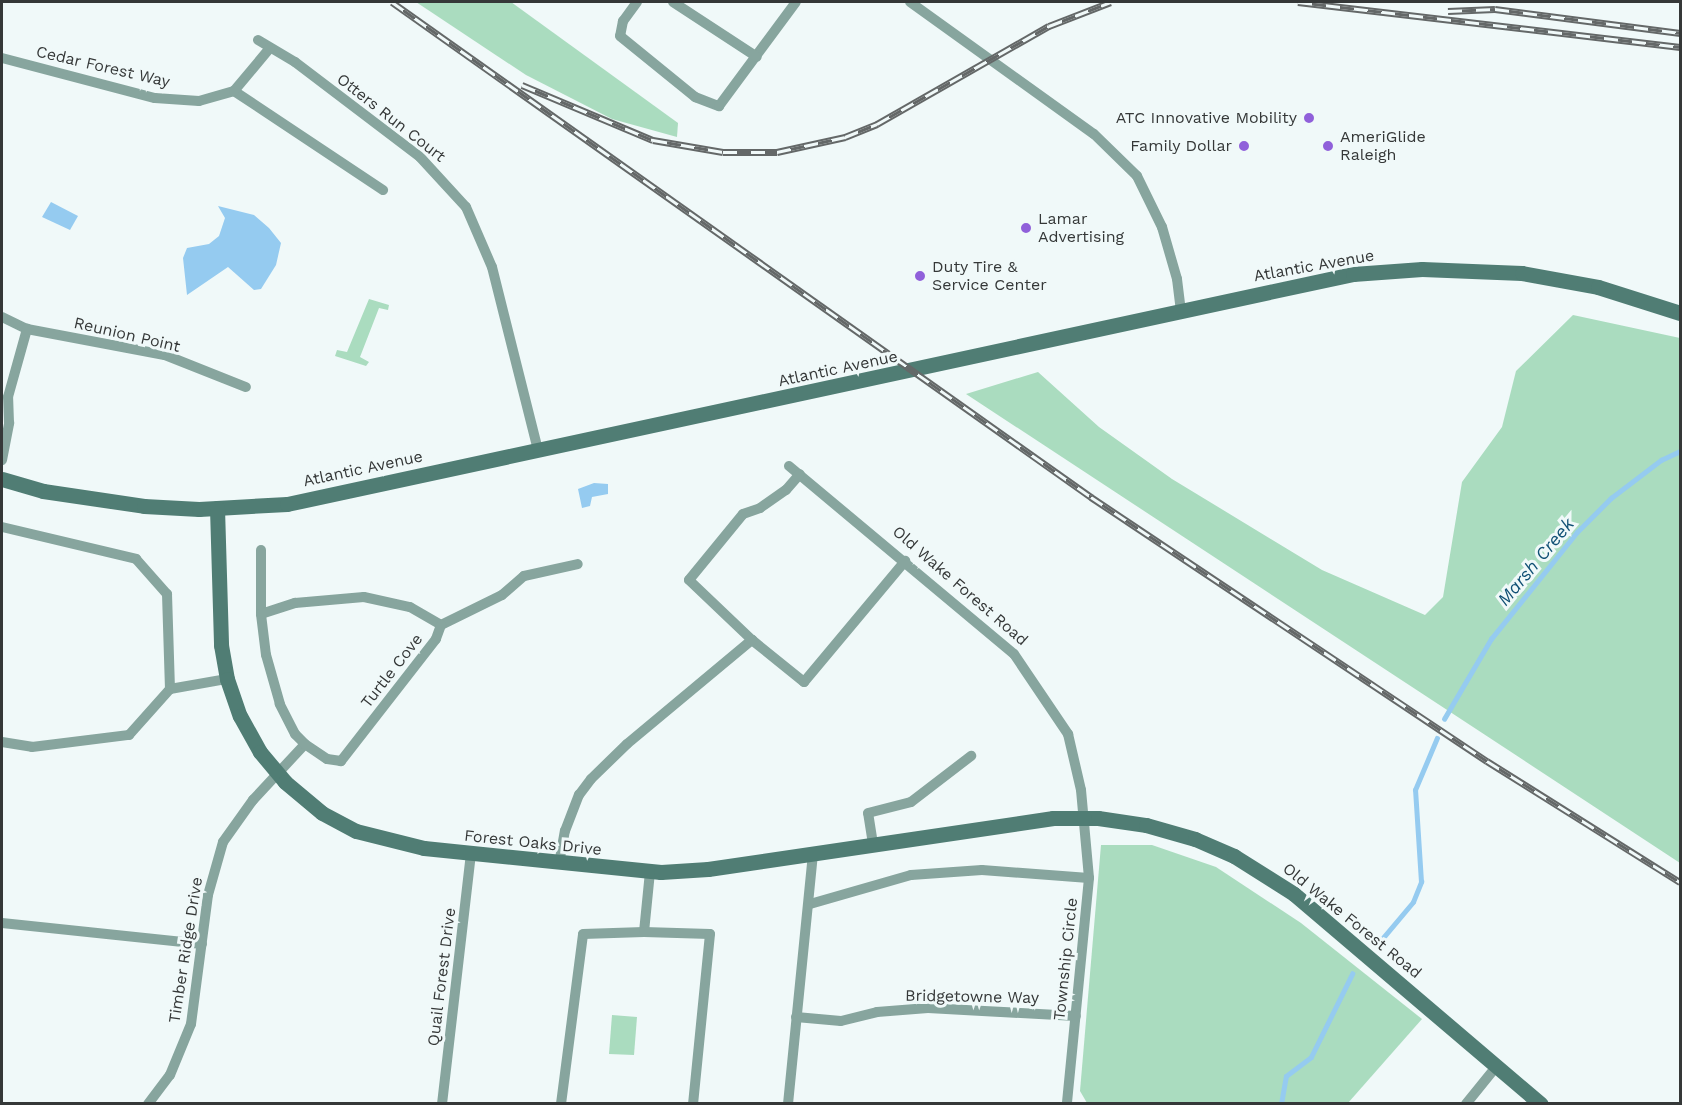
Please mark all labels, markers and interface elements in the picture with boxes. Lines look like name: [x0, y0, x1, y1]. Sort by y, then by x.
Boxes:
street label: Cedar Forest Way: [34, 42, 172, 92]
street label: Otters Run Court: [333, 70, 449, 166]
place label: ATC Innovative Mobility: [1116, 108, 1297, 128]
marker: ATC Innovative Mobility: [1302, 111, 1316, 125]
place label: AmeriGlide Raleigh: [1340, 127, 1426, 165]
place label: Family Dollar: [1130, 136, 1232, 156]
marker: Family Dollar: [1237, 139, 1251, 153]
marker: AmeriGlide Raleigh: [1321, 139, 1335, 153]
place label: Lamar Advertising: [1038, 209, 1124, 247]
marker: Lamar Advertising: [1019, 221, 1033, 235]
street label: Atlantic Avenue: [1252, 246, 1376, 286]
place label: Duty Tire & Service Center: [932, 257, 1047, 295]
marker: Duty Tire & Service Center: [913, 269, 927, 283]
street label: Reunion Point: [72, 313, 182, 357]
street label: Atlantic Avenue: [776, 347, 900, 391]
street label: Atlantic Avenue: [301, 447, 425, 491]
water label: Marsh Creek: [1493, 514, 1579, 610]
street label: Old Wake Forest Road: [888, 522, 1032, 650]
street label: Turtle Cove: [357, 630, 427, 712]
street label: Forest Oaks Drive: [463, 826, 603, 860]
street label: Old Wake Forest Road: [1279, 859, 1425, 983]
street label: Timber Ridge Drive: [165, 875, 207, 1025]
street label: Township Circle: [1050, 897, 1082, 1021]
street label: Quail Forest Drive: [424, 906, 460, 1048]
street label: Bridgetowne Way: [905, 986, 1039, 1008]

